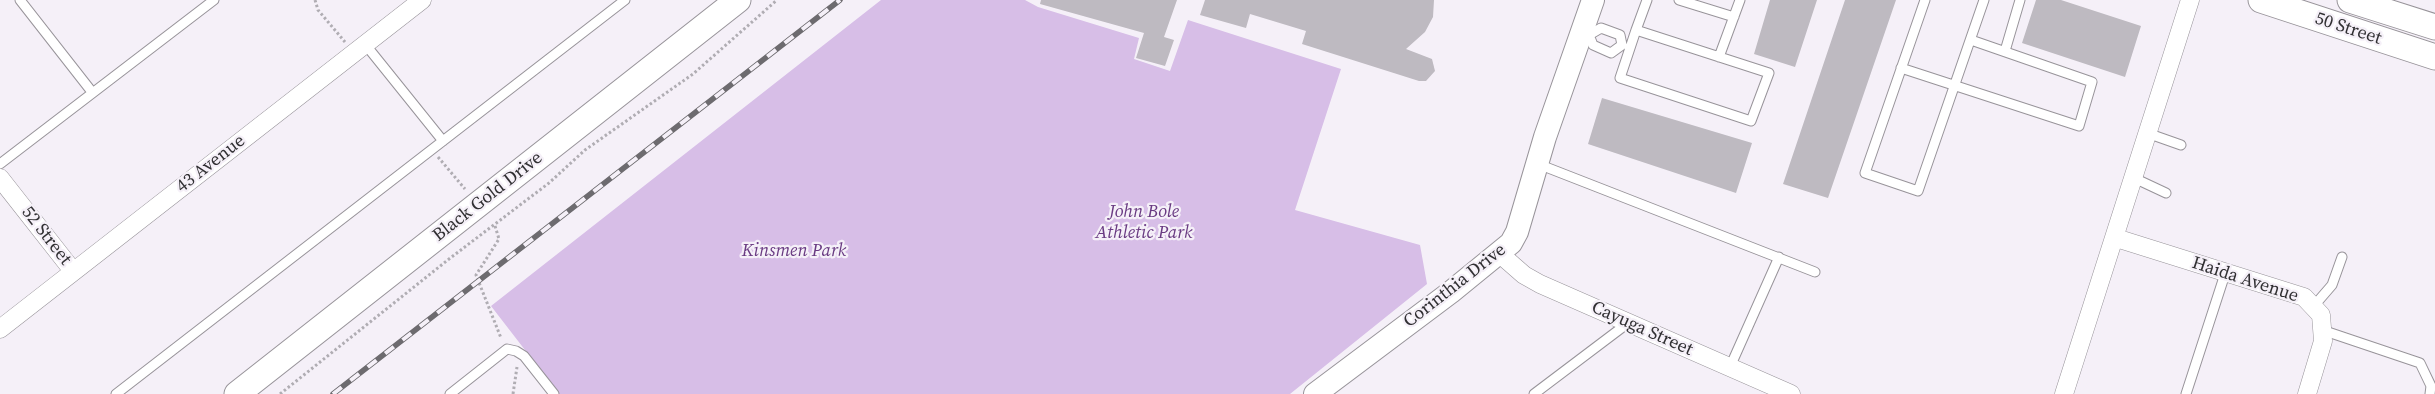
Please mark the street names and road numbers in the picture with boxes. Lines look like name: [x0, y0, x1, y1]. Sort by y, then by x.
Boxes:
street label: 50 Street: [2312, 8, 2384, 50]
street label: 43 Avenue: [172, 130, 250, 198]
street label: Black Gold Drive: [429, 147, 547, 247]
street label: 52 Street: [16, 202, 76, 270]
street label: Corinthia Drive: [1400, 239, 1510, 333]
street label: Haida Avenue: [2189, 253, 2301, 307]
street label: Cayuga Street: [1588, 297, 1696, 361]

